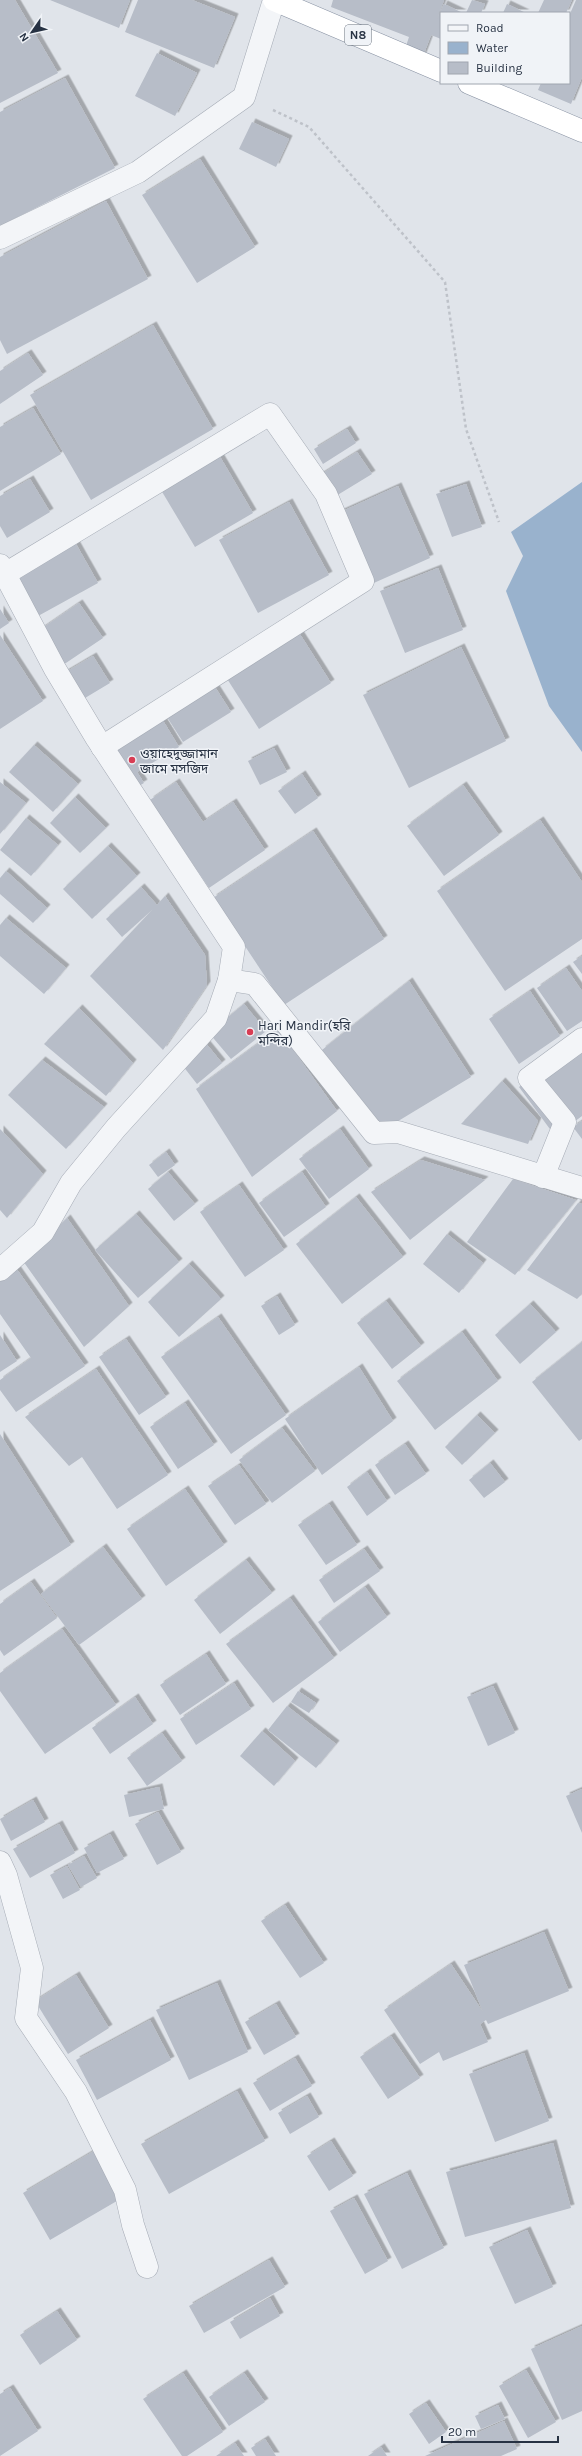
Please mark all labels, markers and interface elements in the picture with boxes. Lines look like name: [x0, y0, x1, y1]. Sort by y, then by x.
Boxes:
north arrow: [12, 12, 52, 52]
legend: [440, 12, 570, 84]
text: Road: [476, 21, 504, 35]
road number: N8: [345, 25, 371, 45]
text: N: [17, 30, 32, 44]
text: Water: [476, 41, 509, 55]
text: Building: [476, 61, 523, 75]
place label: ওয়াহেদুজ্জামান জামে মসজিদ: [139, 746, 218, 776]
marker: ওয়াহেদুজ্জামান জামে মসজিদ: [127, 755, 137, 765]
place label: Hari Mandir(হরি মন্দির): [257, 1018, 351, 1048]
marker: Hari Mandir(হরি মন্দির): [245, 1027, 255, 1037]
scale bar: [442, 2418, 558, 2444]
text: 20 m: [448, 2425, 476, 2439]

